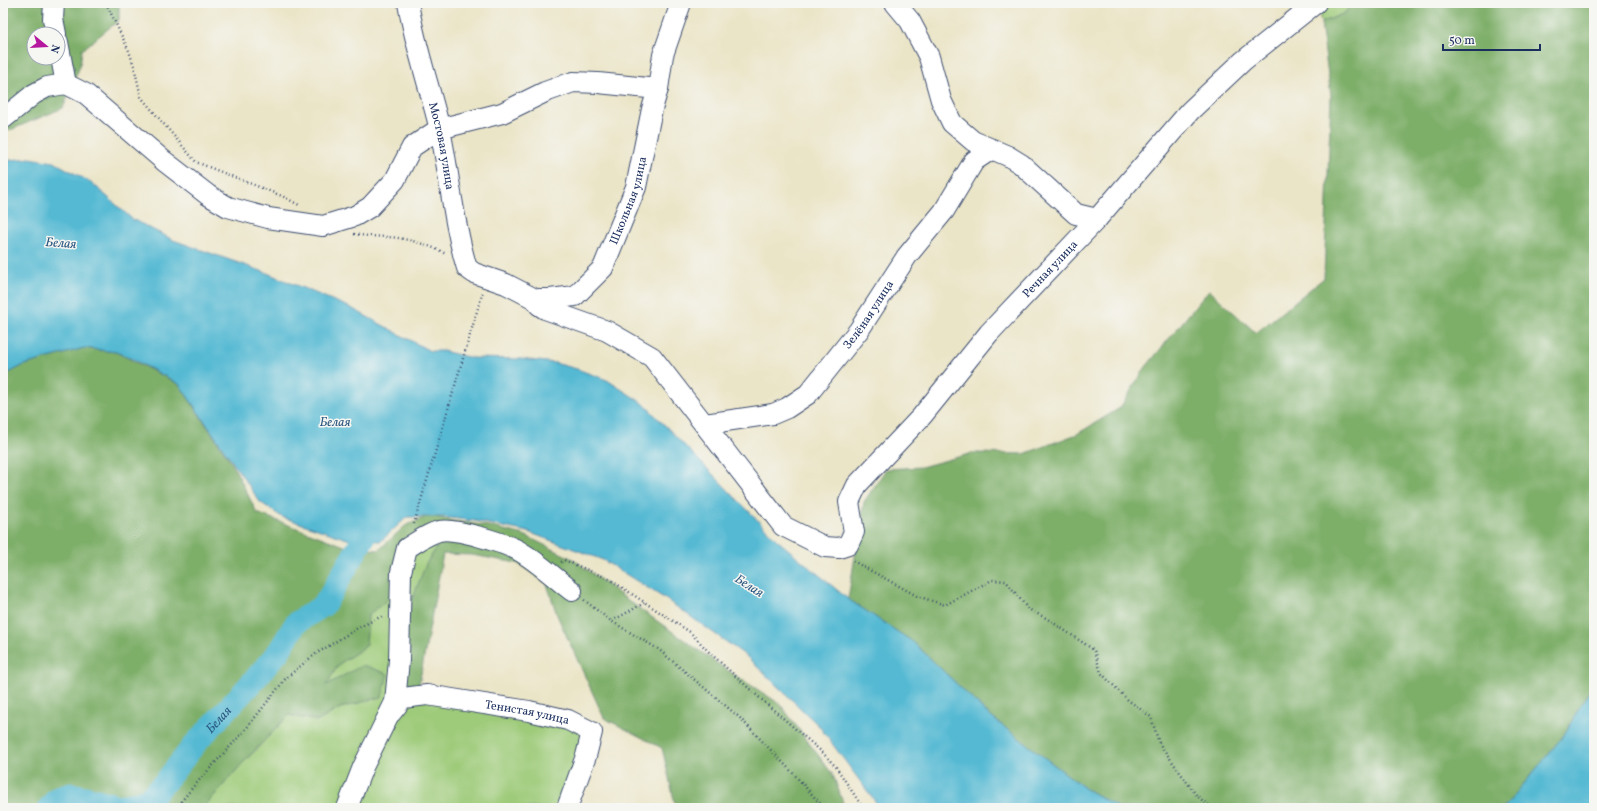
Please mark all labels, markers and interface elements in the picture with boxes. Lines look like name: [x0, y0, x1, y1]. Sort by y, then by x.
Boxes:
north arrow: [26, 26, 66, 66]
scale bar: [1443, 26, 1540, 52]
text: 50 m: [1449, 33, 1475, 49]
text: N: [46, 43, 62, 55]
street label: Мостовая улица: [424, 101, 457, 191]
street label: Школьная улица: [606, 155, 651, 247]
water label: Белая: [45, 234, 77, 254]
street label: Речная улица: [1019, 237, 1082, 302]
street label: Зелёная улица: [840, 278, 898, 353]
water label: Белая: [320, 414, 350, 432]
water label: Белая: [731, 571, 767, 602]
street label: Тенистая улица: [484, 697, 571, 729]
water label: Белая: [202, 703, 237, 738]

